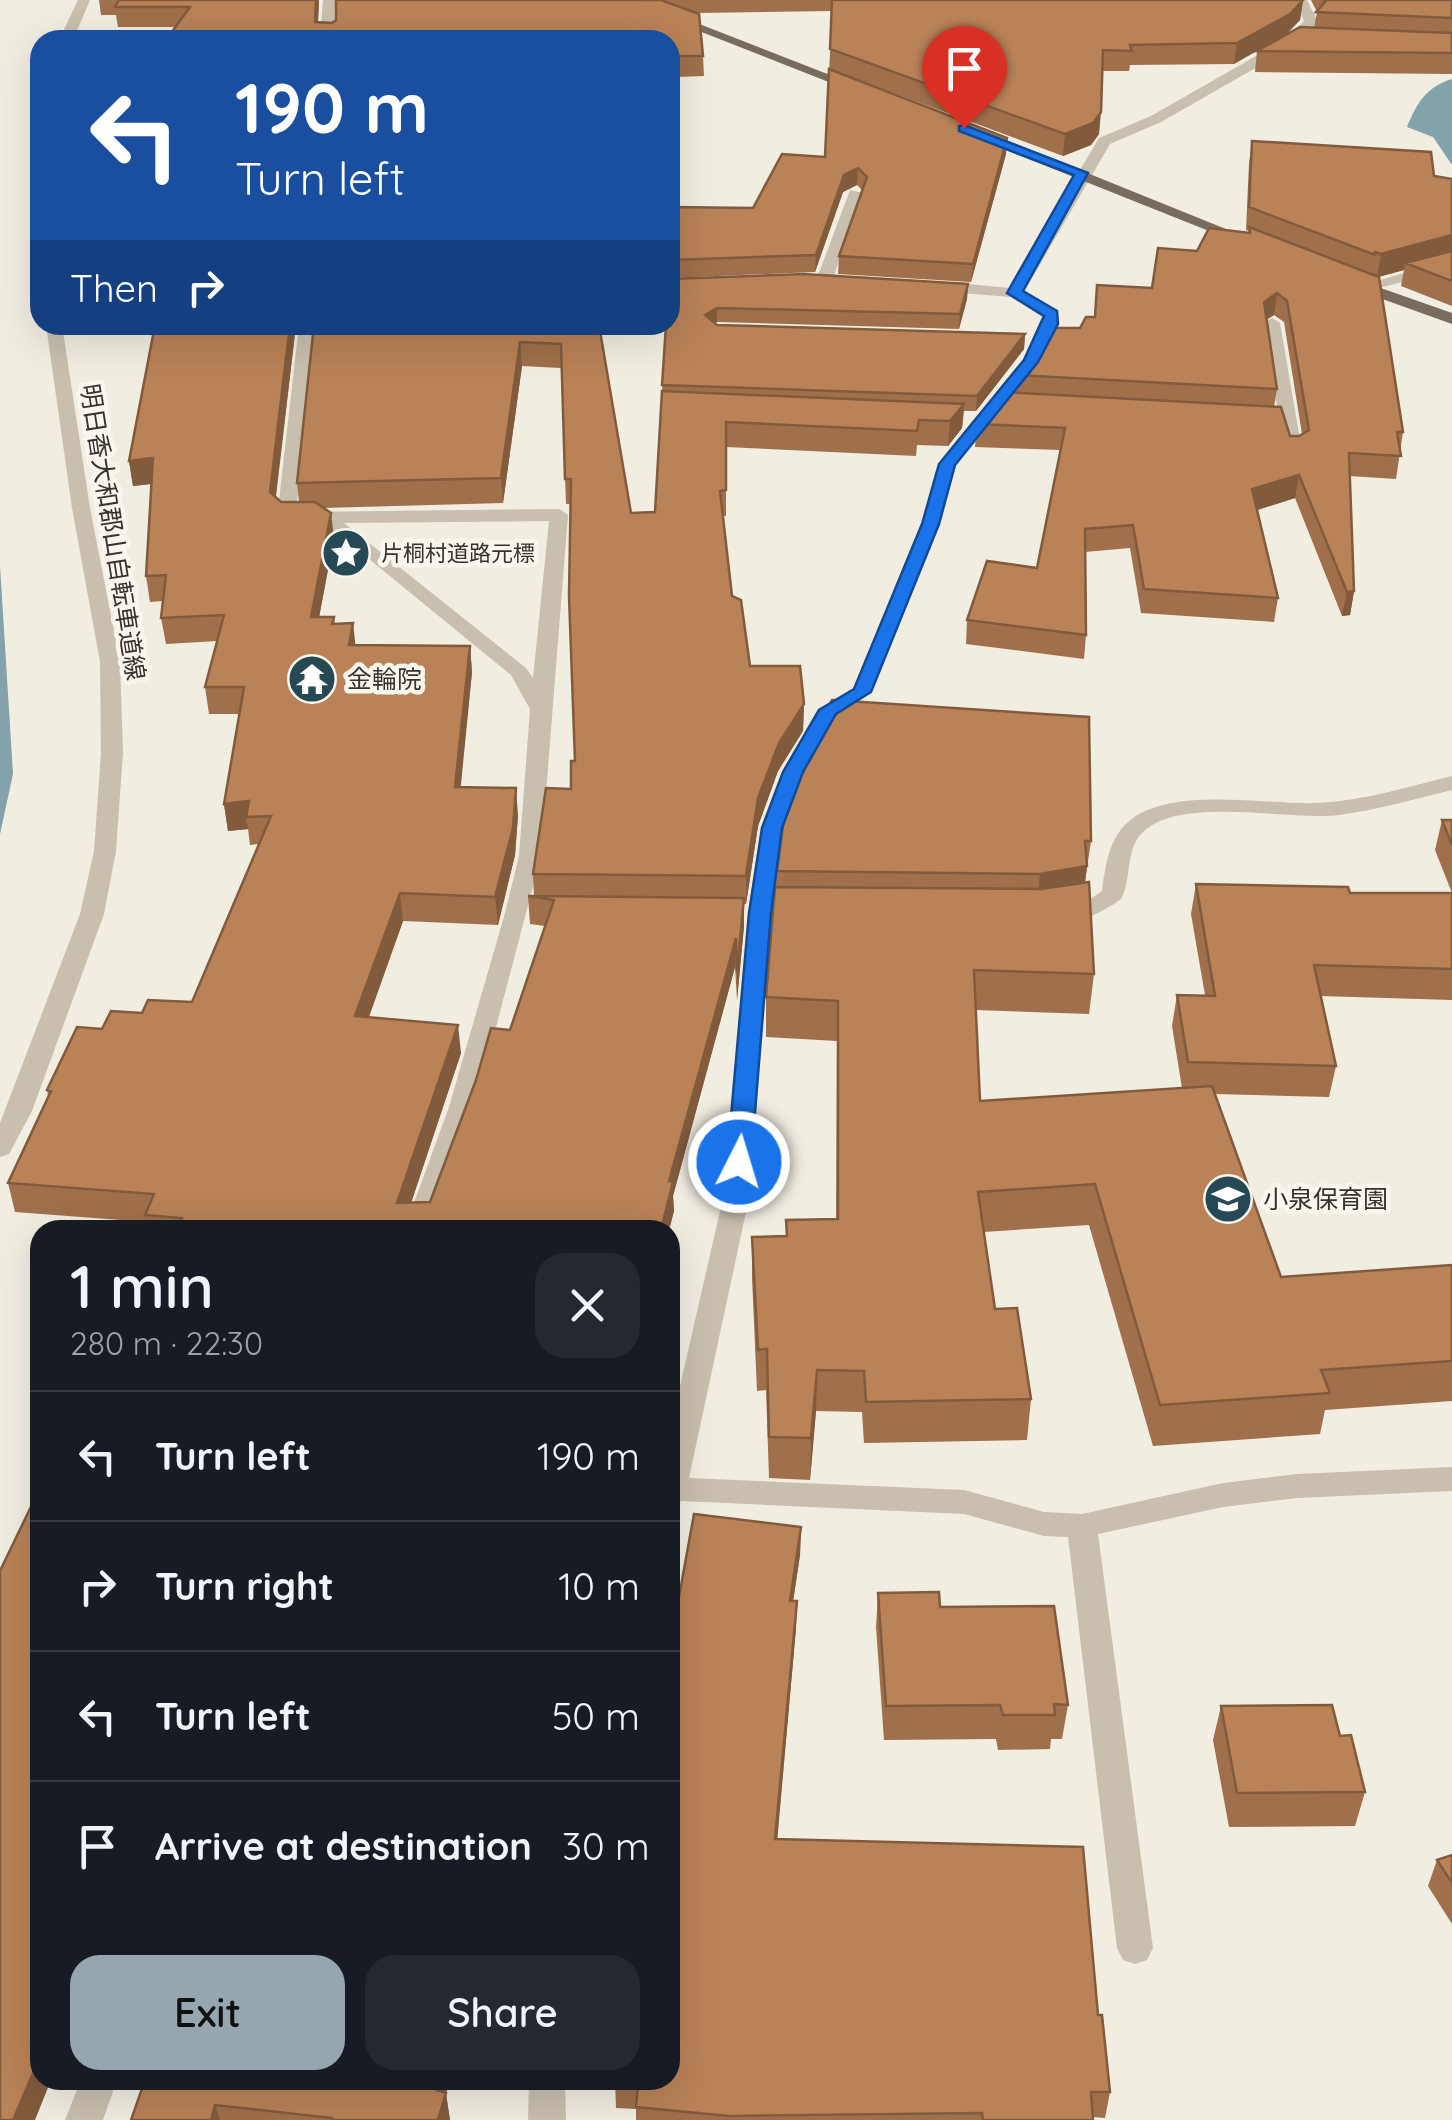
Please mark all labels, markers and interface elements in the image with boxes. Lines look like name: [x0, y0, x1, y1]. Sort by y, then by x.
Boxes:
pin: [922, 26, 1007, 129]
icon: arrive: [937, 41, 992, 96]
text: 190 m: [235, 63, 429, 151]
icon: left: [70, 70, 200, 200]
text: Turn left: [235, 150, 405, 206]
icon: right: [178, 260, 233, 315]
text: Then: [70, 264, 158, 312]
street label: 明日香大和郡山自転車道線: [75, 381, 152, 683]
place icon: 片桐村道路元標: [320, 527, 372, 579]
place label: 片桐村道路元標: [381, 539, 535, 567]
temple icon: 金輪院: [286, 653, 338, 705]
place label: 金輪院: [347, 663, 422, 694]
position arrow: [687, 1110, 791, 1214]
school or university icon: 小泉保育園: [1202, 1173, 1254, 1225]
place label: 小泉保育園: [1263, 1183, 1388, 1214]
text: 1 min: [70, 1248, 214, 1323]
button: close: [535, 1253, 640, 1358]
text: 280 m · 22:30: [70, 1323, 263, 1363]
icon: left: [70, 1429, 125, 1484]
text: Turn left: [155, 1432, 311, 1480]
text: 190 m: [537, 1432, 640, 1480]
icon: right: [70, 1559, 125, 1614]
text: Turn right: [155, 1562, 334, 1610]
text: 10 m: [558, 1562, 640, 1610]
icon: left: [70, 1689, 125, 1744]
text: Turn left: [155, 1692, 311, 1740]
text: 50 m: [552, 1692, 640, 1740]
icon: arrive: [70, 1819, 125, 1874]
text: Arrive at destination: [155, 1822, 532, 1870]
text: 30 m: [562, 1822, 650, 1870]
button: Exit: [70, 1955, 345, 2070]
button: Share: [365, 1955, 640, 2070]

